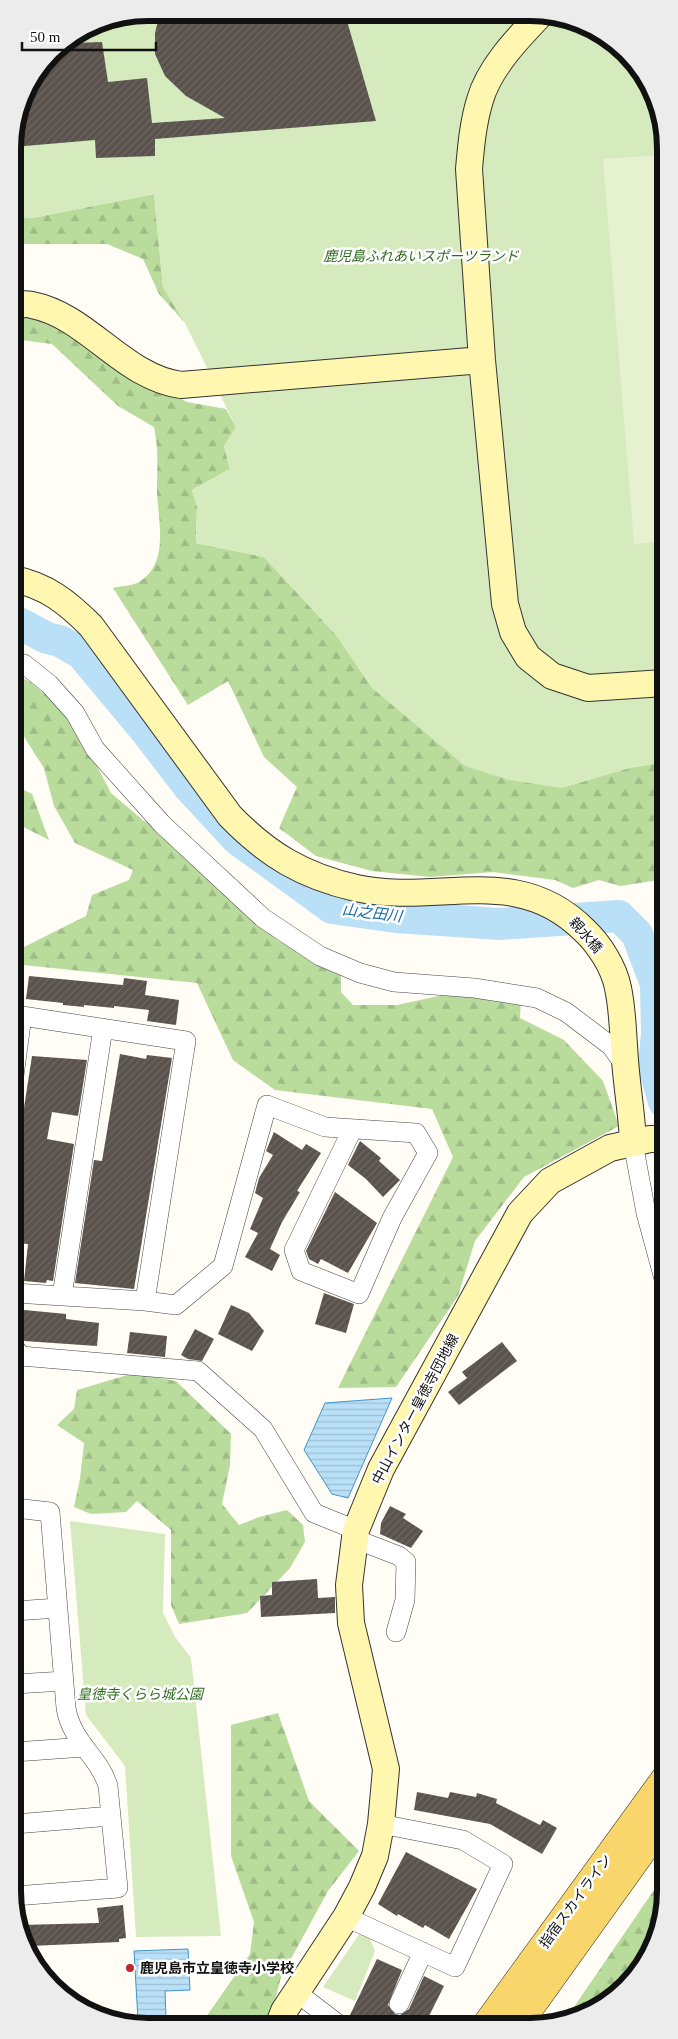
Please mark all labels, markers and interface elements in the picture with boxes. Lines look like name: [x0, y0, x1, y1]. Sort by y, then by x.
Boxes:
scale bar: [22, 20, 156, 52]
text: 50 m: [30, 29, 61, 45]
park label: 鹿児島ふれあいスポーツランド: [323, 249, 520, 264]
water label: 山之田川: [341, 901, 405, 925]
street label: 親水橋: [566, 915, 605, 956]
street label: 中山インター皇徳寺団地線: [369, 1332, 461, 1487]
park label: 皇徳寺くらら城公園: [77, 1687, 205, 1702]
street label: 指宿スカイライン: [536, 1851, 614, 1951]
place label: 鹿児島市立皇徳寺小学校: [140, 1960, 294, 1976]
marker: 鹿児島市立皇徳寺小学校: [124, 1962, 136, 1974]

